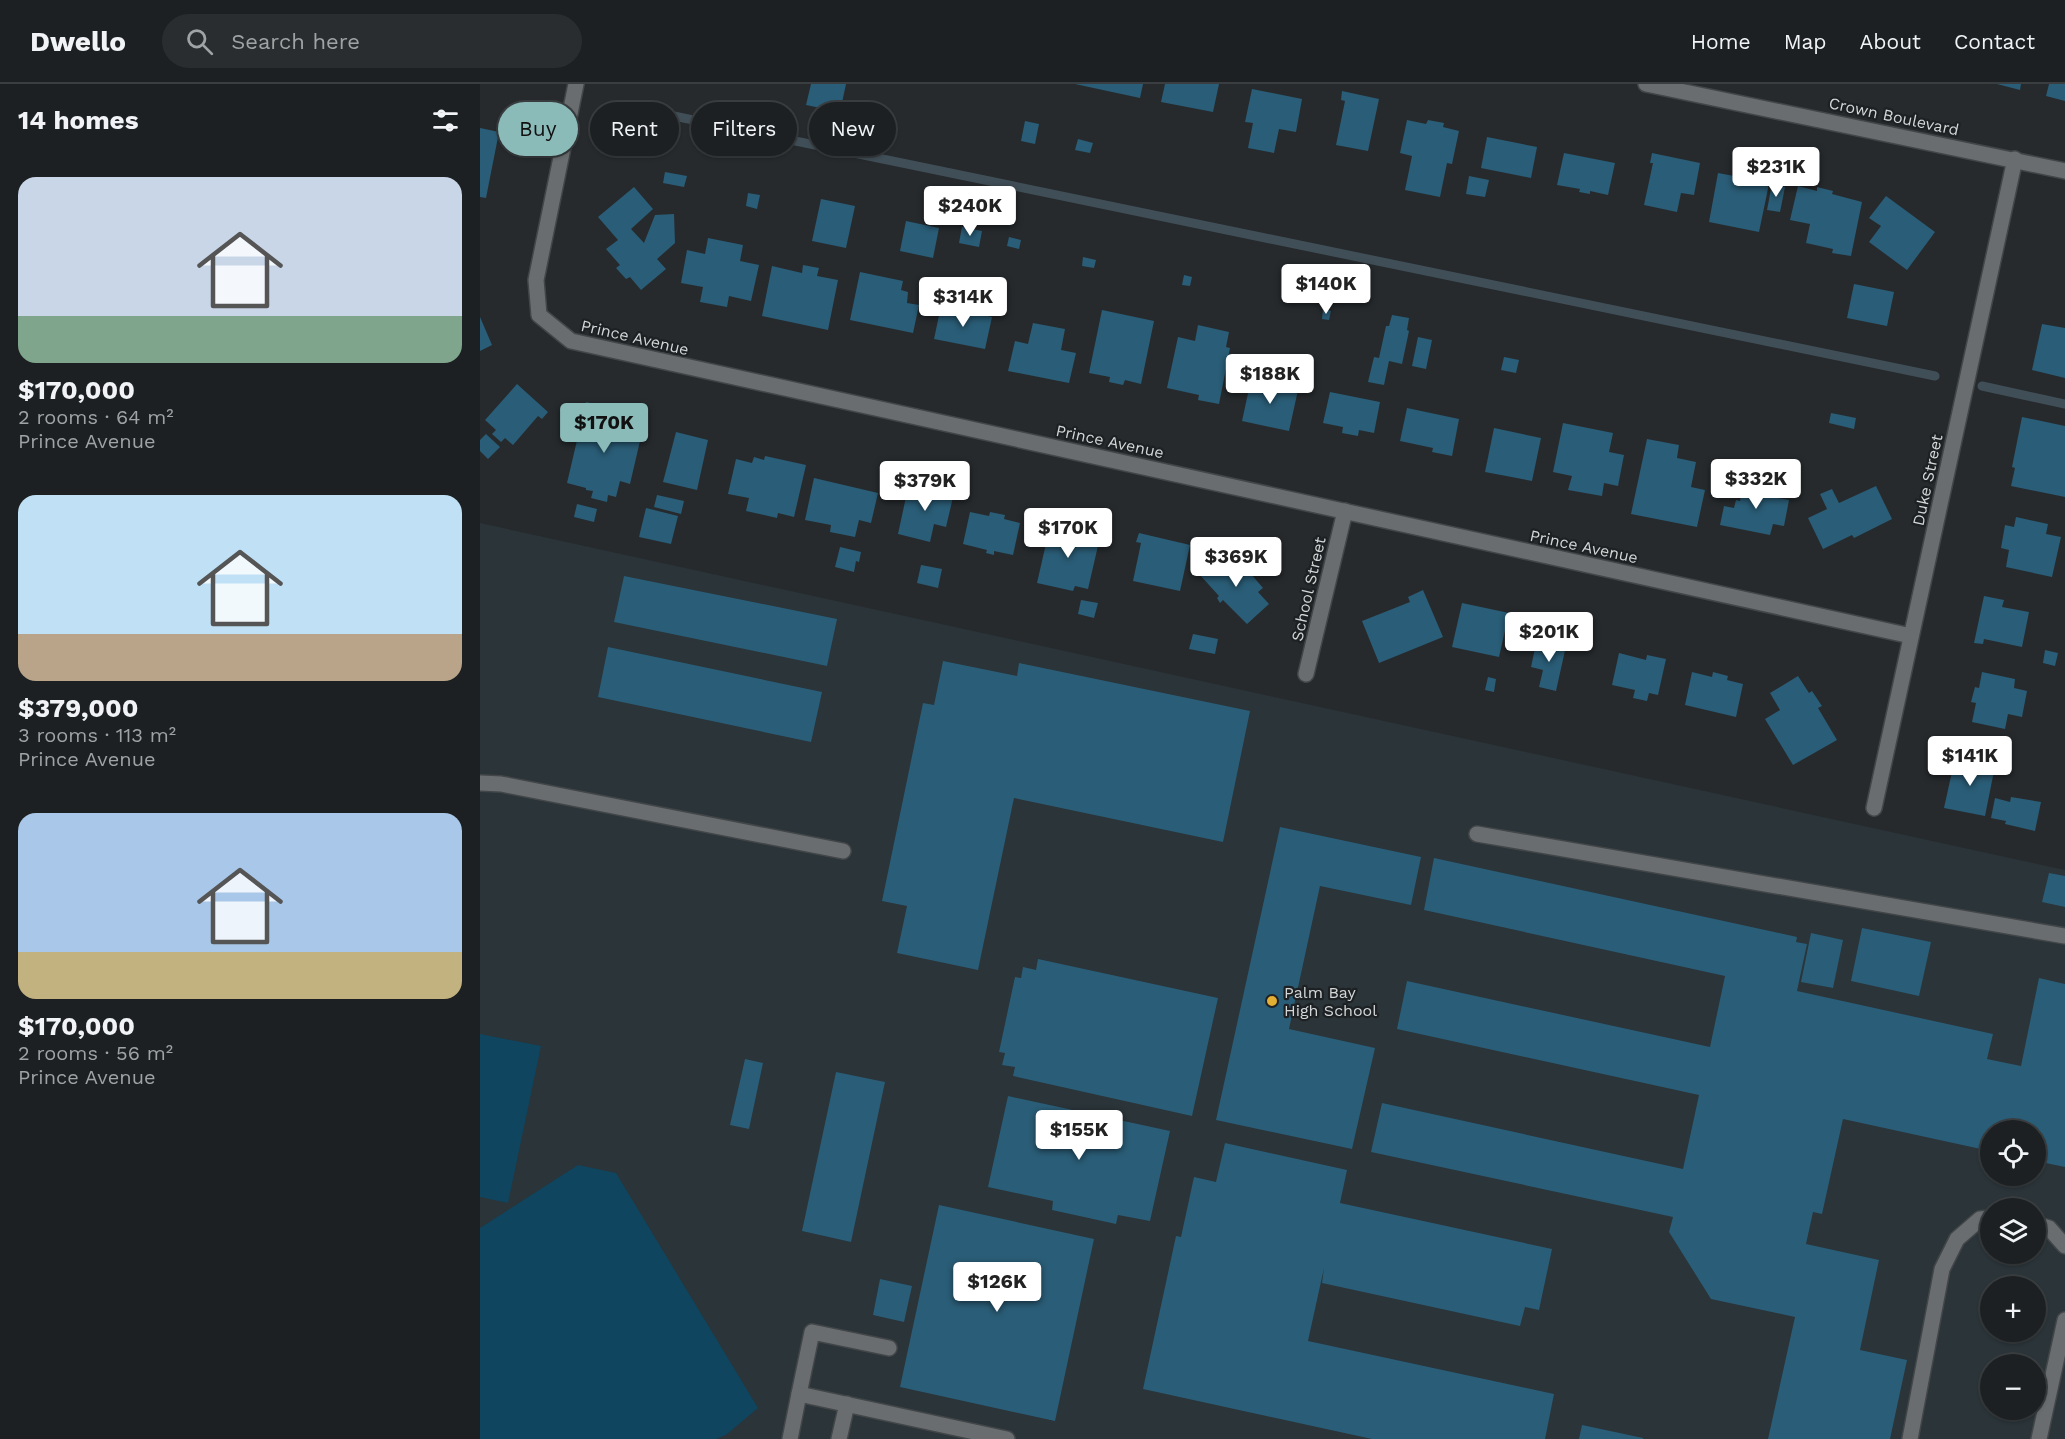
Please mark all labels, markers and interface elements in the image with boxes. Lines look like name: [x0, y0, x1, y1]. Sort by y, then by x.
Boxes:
search box: [162, 14, 582, 68]
text: Dwello: [30, 25, 126, 58]
icon: search: [183, 25, 216, 58]
text: Search here: [231, 29, 360, 54]
text: Home: [1691, 29, 1751, 54]
text: Map: [1784, 29, 1827, 54]
text: About: [1860, 29, 1921, 54]
text: Contact: [1954, 29, 2035, 54]
street label: Crown Boulevard: [1827, 93, 1961, 140]
chip: Buy: [498, 102, 578, 156]
chip: Rent: [590, 102, 679, 156]
chip: Filters: [691, 102, 797, 156]
chip: New: [809, 102, 896, 156]
icon: filters: [429, 104, 462, 137]
text: 14 homes: [18, 105, 139, 135]
pin: $231K: [1734, 147, 1818, 198]
text: $231K: [1746, 154, 1806, 178]
pin: $240K: [928, 186, 1012, 237]
text: $240K: [938, 193, 1002, 217]
icon: home: [186, 216, 294, 324]
pin: $140K: [1284, 264, 1368, 315]
text: $140K: [1295, 271, 1357, 295]
pin: $314K: [921, 277, 1005, 328]
text: $314K: [933, 284, 993, 308]
street label: Prince Avenue: [579, 316, 691, 359]
pin: $188K: [1228, 354, 1312, 405]
text: $188K: [1240, 361, 1300, 385]
text: $170,000: [18, 375, 135, 405]
pin: $170K: [562, 403, 646, 454]
text: 2 rooms · 64 m²: [18, 405, 174, 429]
text: $170K: [574, 410, 634, 434]
street label: Prince Avenue: [1054, 421, 1166, 462]
text: Prince Avenue: [18, 429, 156, 453]
street label: Duke Street: [1909, 432, 1947, 528]
pin: $332K: [1714, 459, 1798, 510]
pin: $379K: [883, 461, 967, 512]
text: $332K: [1725, 466, 1787, 490]
text: $379K: [894, 468, 956, 492]
pin: $170K: [1026, 508, 1110, 559]
text: $170K: [1038, 515, 1098, 539]
street label: Prince Avenue: [1528, 526, 1640, 567]
icon: home: [186, 534, 294, 642]
street label: School Street: [1287, 535, 1330, 643]
pin: $369K: [1194, 537, 1278, 588]
text: $369K: [1204, 544, 1268, 568]
pin: $201K: [1507, 612, 1591, 663]
text: $201K: [1519, 619, 1579, 643]
text: $379,000: [18, 693, 139, 723]
text: 3 rooms · 113 m²: [18, 723, 176, 747]
pin: $141K: [1928, 736, 2012, 787]
text: $141K: [1942, 743, 1998, 767]
text: Prince Avenue: [18, 747, 156, 771]
icon: home: [186, 852, 294, 960]
place label: Palm Bay High School: [1284, 983, 1377, 1020]
marker: Palm Bay High School: [1265, 994, 1279, 1008]
text: $170,000: [18, 1011, 135, 1041]
text: 2 rooms · 56 m²: [18, 1041, 173, 1065]
text: Prince Avenue: [18, 1065, 156, 1089]
pin: $155K: [1037, 1110, 1121, 1161]
text: $155K: [1050, 1117, 1108, 1141]
map controls: [1980, 1120, 2046, 1420]
button: locate: [1980, 1120, 2046, 1186]
button: layers: [1980, 1198, 2046, 1264]
pin: $126K: [955, 1262, 1039, 1313]
text: $126K: [967, 1269, 1027, 1293]
button: +: [1980, 1276, 2046, 1342]
button: −: [1980, 1354, 2046, 1420]

